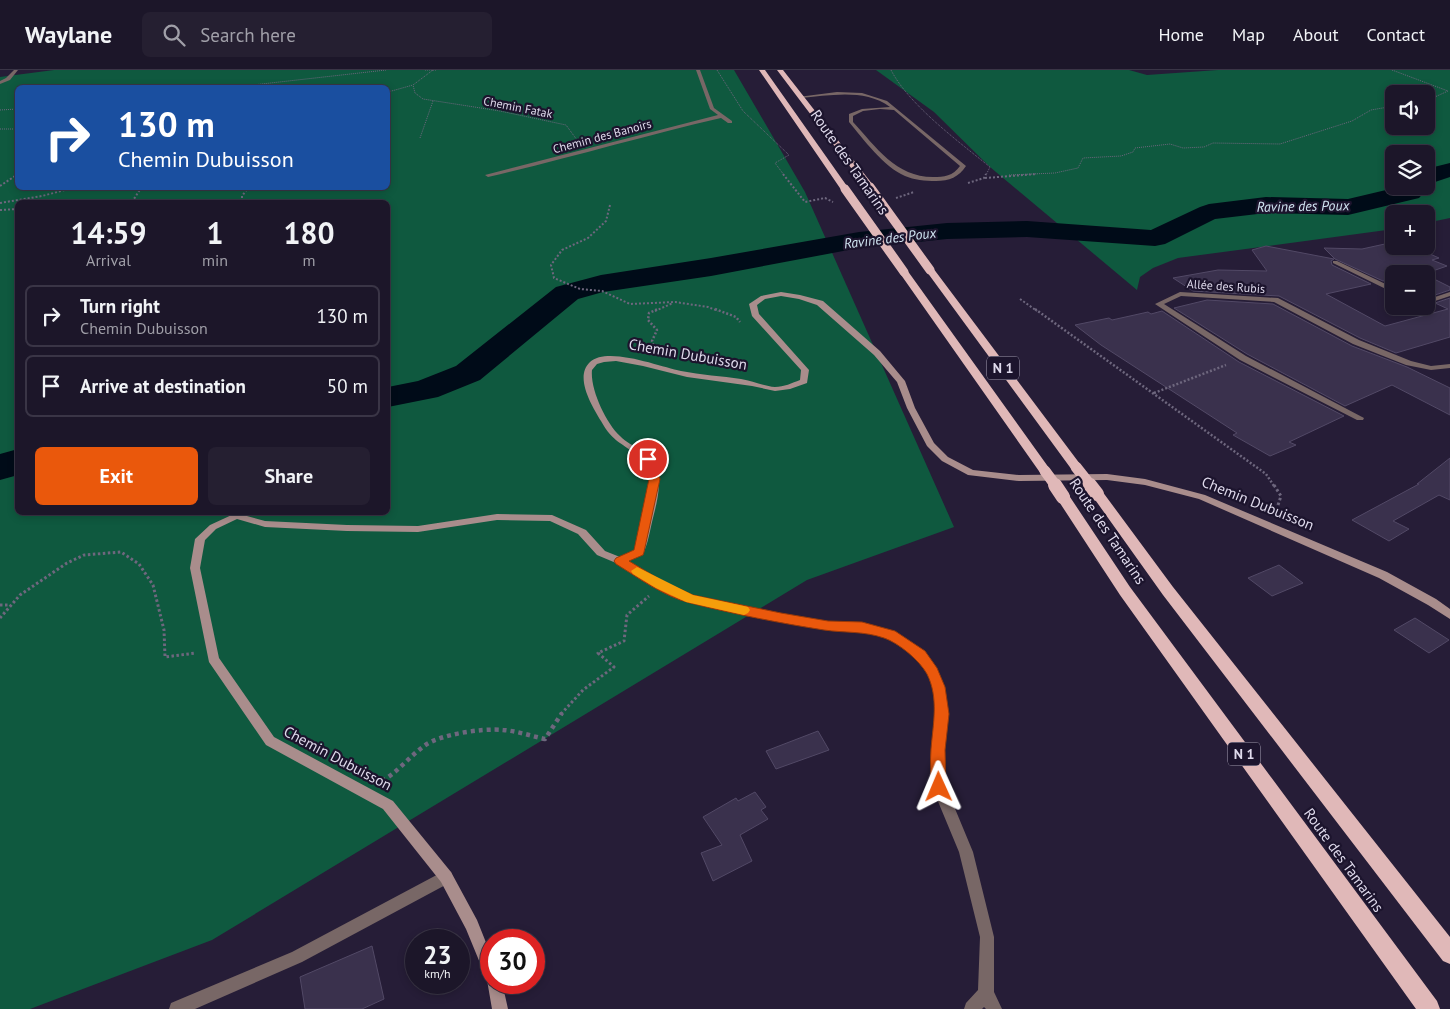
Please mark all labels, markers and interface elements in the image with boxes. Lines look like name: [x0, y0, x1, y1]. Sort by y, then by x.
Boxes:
search box: [142, 12, 492, 57]
text: Waylane: [25, 19, 112, 50]
icon: search: [160, 21, 188, 49]
text: Search here: [200, 23, 296, 47]
text: Home: [1158, 23, 1204, 46]
text: Map: [1232, 23, 1265, 46]
text: About: [1293, 23, 1339, 46]
text: Contact: [1367, 23, 1425, 46]
map controls: [1385, 85, 1435, 315]
button: sound: [1385, 85, 1435, 135]
street label: Chemin Fatak: [482, 93, 554, 121]
text: 130 m: [118, 101, 215, 147]
icon: right: [35, 105, 100, 170]
street label: Route des Tamarins: [807, 106, 893, 218]
street label: Chemin des Banoirs: [551, 116, 653, 156]
text: Chemin Dubuisson: [118, 145, 294, 173]
button: layers: [1385, 145, 1435, 195]
water label: Ravine des Poux: [1256, 196, 1351, 216]
button: +: [1385, 205, 1435, 255]
text: 14:59: [70, 213, 147, 252]
text: 1: [207, 213, 224, 252]
text: 180: [283, 213, 335, 252]
water label: Ravine des Poux: [843, 223, 938, 253]
text: Arrival: [86, 250, 131, 270]
text: min: [202, 250, 228, 270]
text: m: [303, 250, 316, 270]
button: −: [1385, 265, 1435, 315]
street label: Allée des Rubis: [1186, 276, 1266, 296]
text: Turn right: [80, 294, 160, 318]
icon: right: [37, 302, 65, 330]
text: 130 m: [316, 304, 368, 328]
text: Chemin Dubuisson: [80, 318, 208, 338]
street label: Chemin Dubuisson: [627, 334, 749, 374]
road number: N 1: [987, 356, 1019, 380]
icon: arrive: [37, 372, 65, 400]
text: Arrive at destination: [80, 374, 246, 398]
text: 50 m: [327, 374, 368, 398]
pin: [627, 438, 669, 480]
icon: arrive: [634, 445, 662, 473]
button: Exit: [35, 447, 198, 505]
button: Share: [208, 447, 370, 505]
street label: Chemin Dubuisson: [1199, 472, 1317, 534]
street label: Route des Tamarins: [1065, 474, 1151, 588]
street label: Chemin Dubuisson: [281, 721, 395, 795]
road number: N 1: [1228, 742, 1260, 766]
position arrow: [912, 760, 964, 812]
street label: Route des Tamarins: [1300, 804, 1388, 916]
speed limit sign: 30: [480, 929, 545, 994]
text: 23: [423, 939, 452, 971]
text: km/h: [424, 966, 451, 981]

